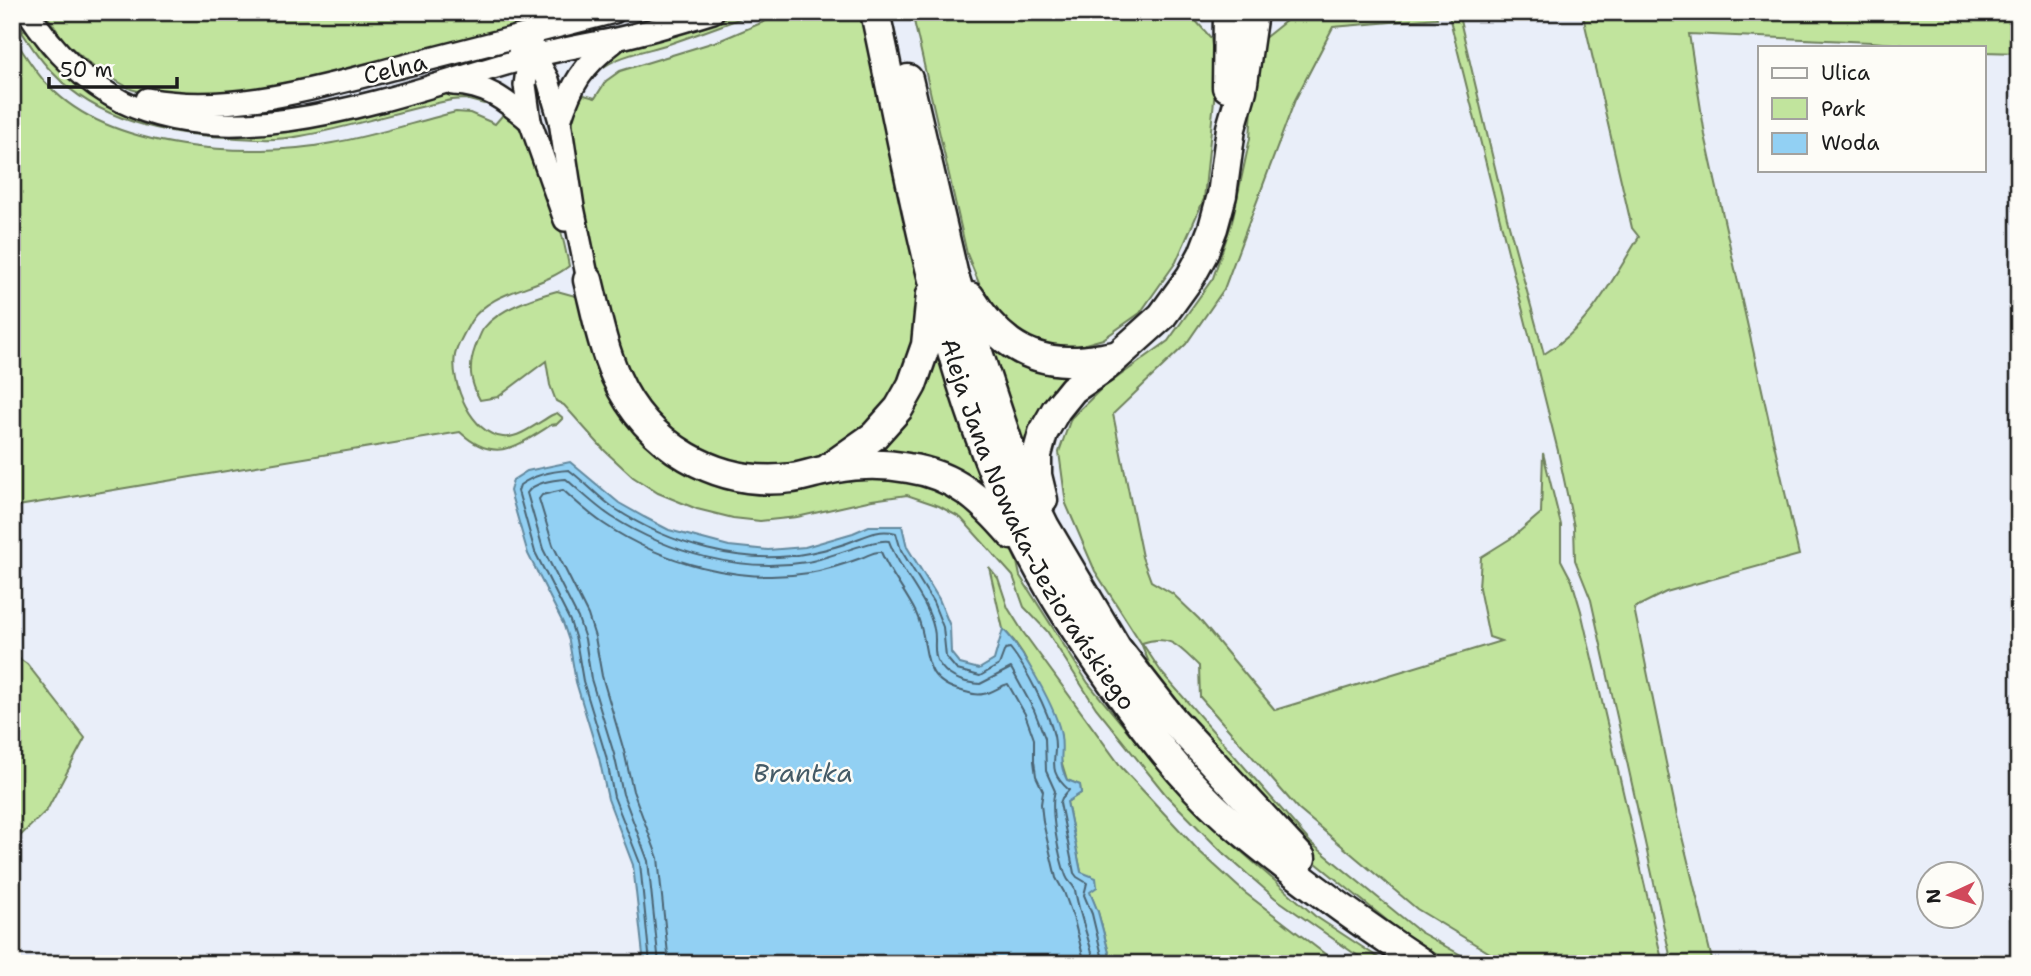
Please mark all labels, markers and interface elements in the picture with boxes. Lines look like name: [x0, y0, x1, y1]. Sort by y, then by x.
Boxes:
scale bar: [49, 46, 177, 90]
street label: Celna: [360, 46, 430, 92]
legend: [1758, 46, 1986, 172]
text: 50 m: [60, 56, 113, 84]
text: Ulica: [1821, 59, 1870, 87]
text: Park: [1821, 95, 1866, 123]
text: Woda: [1821, 129, 1879, 157]
street label: Aleja Jana Nowaka-Jeziorańskiego: [933, 335, 1143, 717]
water label: Brantka: [753, 755, 853, 790]
north arrow: [1916, 860, 1986, 930]
text: N: [1921, 888, 1947, 905]

